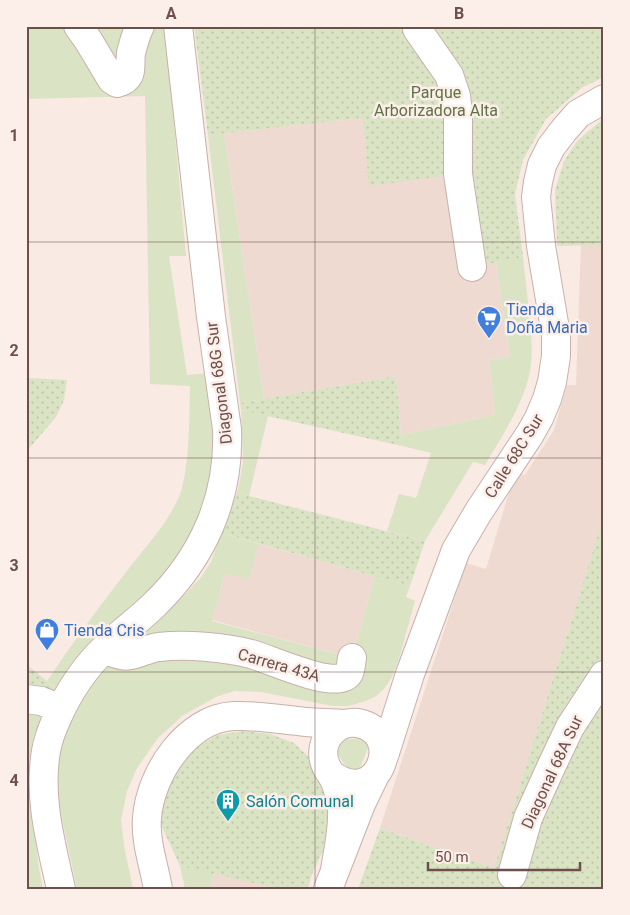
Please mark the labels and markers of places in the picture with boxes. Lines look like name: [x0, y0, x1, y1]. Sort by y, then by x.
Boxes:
place label: Tienda Doña Maria: [506, 300, 588, 337]
supermarket icon: Tienda Doña Maria: [476, 305, 502, 339]
shop icon: Tienda Cris: [34, 617, 60, 651]
place label: Tienda Cris: [64, 621, 144, 640]
building icon: Salón Comunal: [215, 788, 241, 822]
place label: Salón Comunal: [246, 792, 354, 811]

